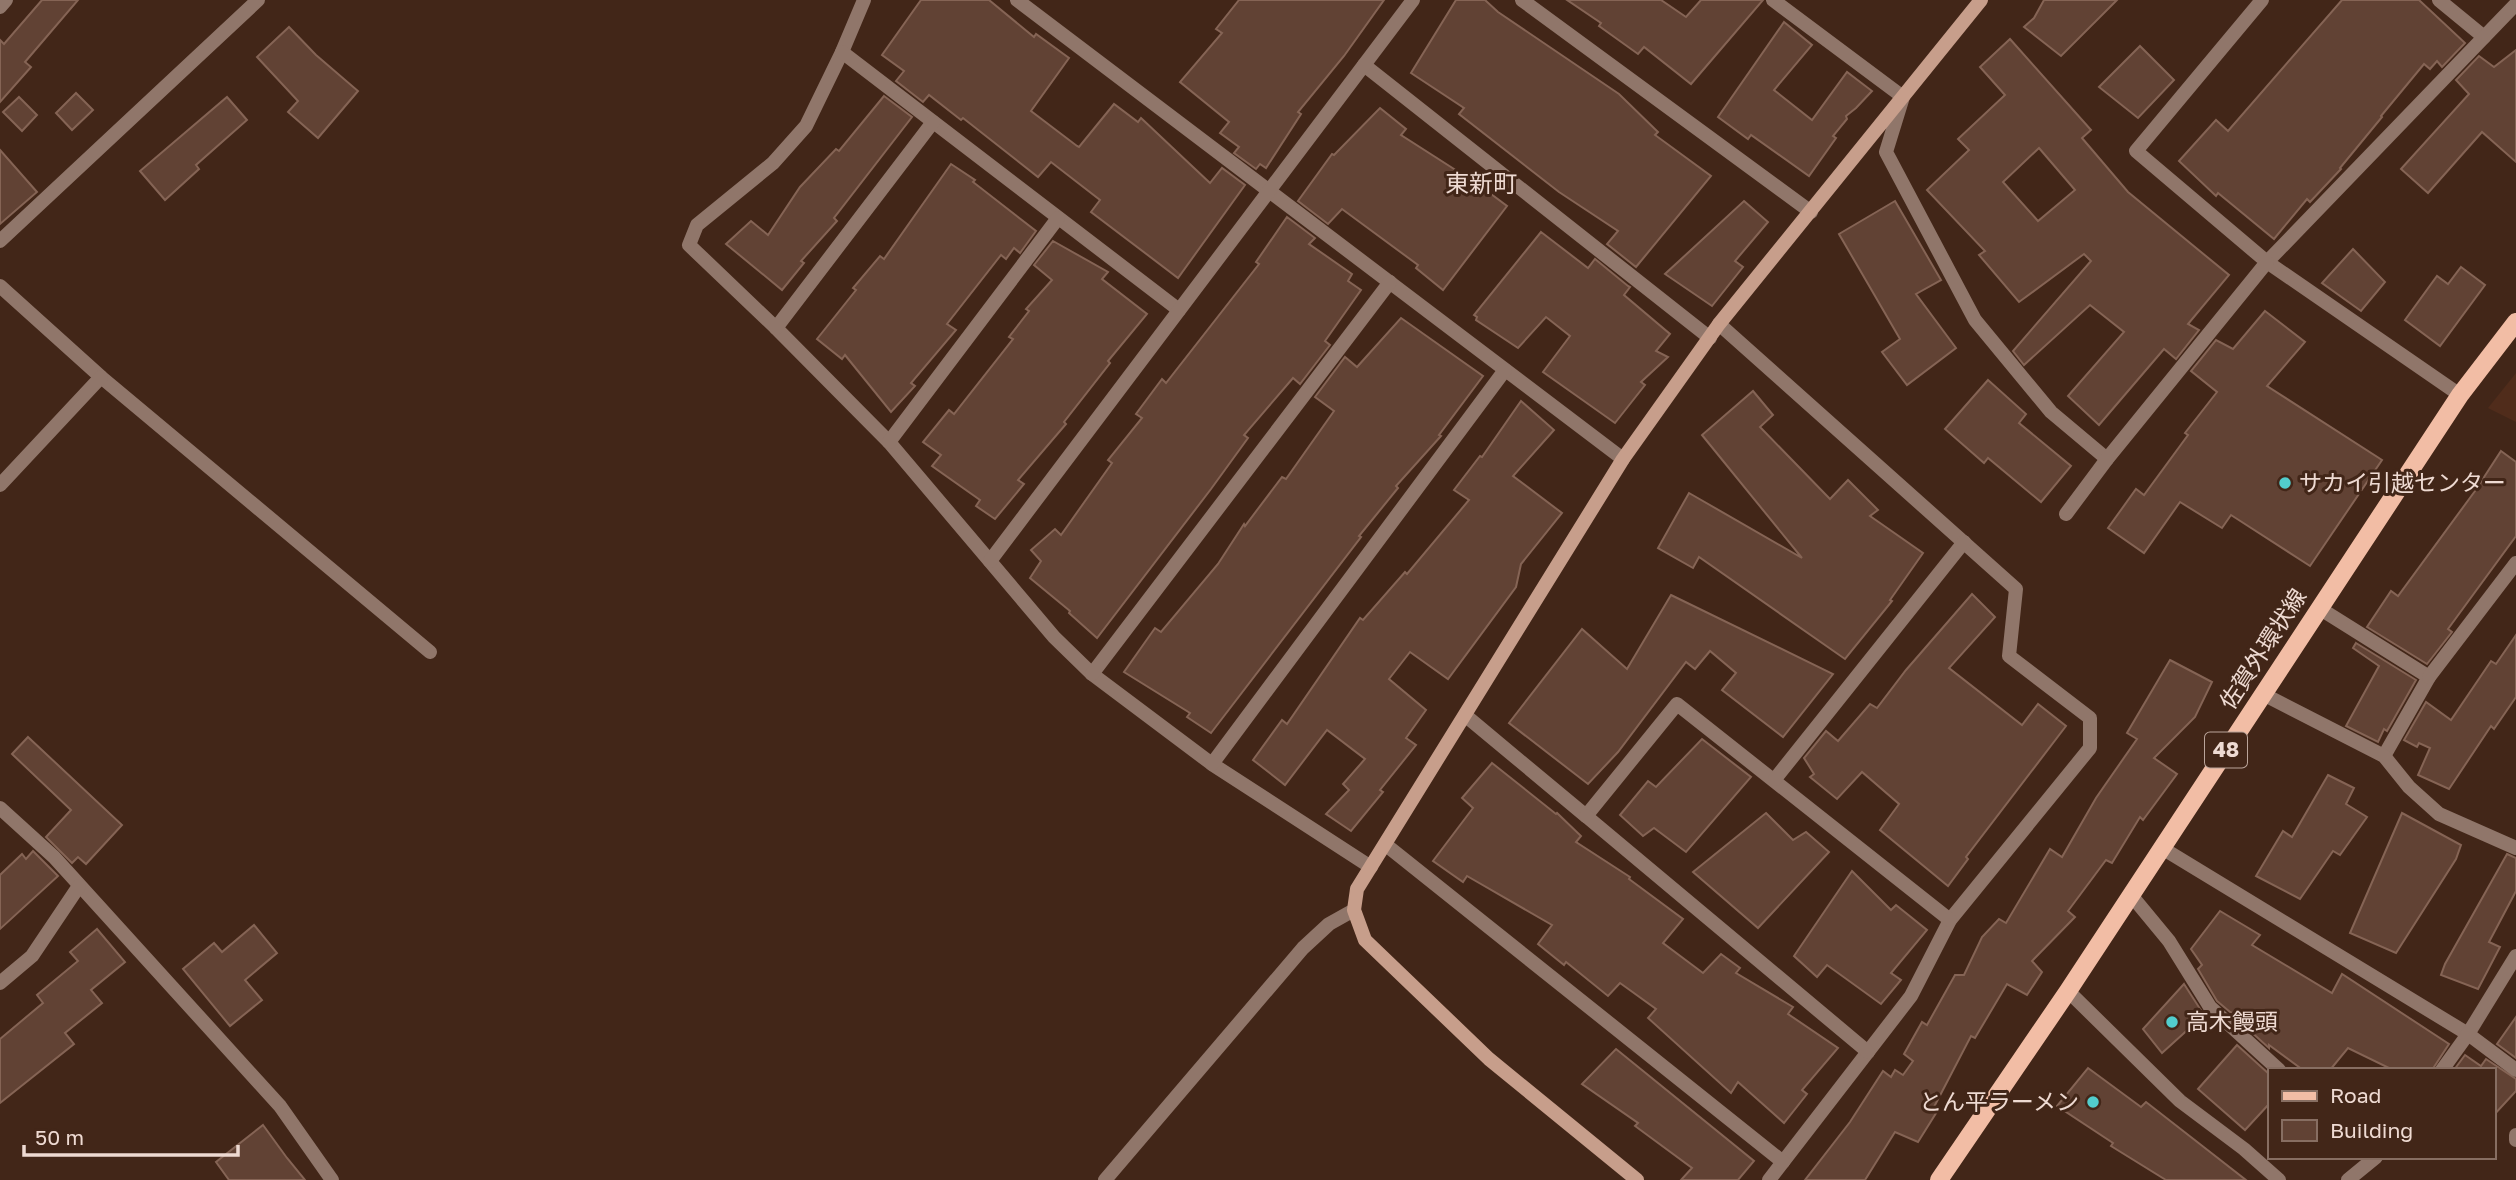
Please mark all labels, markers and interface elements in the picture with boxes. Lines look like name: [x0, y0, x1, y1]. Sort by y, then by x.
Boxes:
district label: 東新町: [1445, 168, 1517, 197]
place label: サカイ引越センター: [2299, 468, 2506, 496]
marker: サカイ引越センター: [2277, 475, 2293, 491]
street label: 佐賀外環状線: [2213, 583, 2311, 714]
road number: 48: [2205, 732, 2247, 768]
place label: 高木饅頭: [2186, 1007, 2278, 1035]
marker: 高木饅頭: [2164, 1014, 2180, 1030]
legend: [2268, 1068, 2495, 1159]
text: Road: [2330, 1082, 2381, 1108]
place label: とん平ラーメン: [1919, 1087, 2079, 1115]
marker: とん平ラーメン: [2085, 1094, 2101, 1110]
scale bar: [24, 1114, 238, 1158]
text: Building: [2330, 1117, 2413, 1143]
text: 50 m: [35, 1124, 84, 1150]

